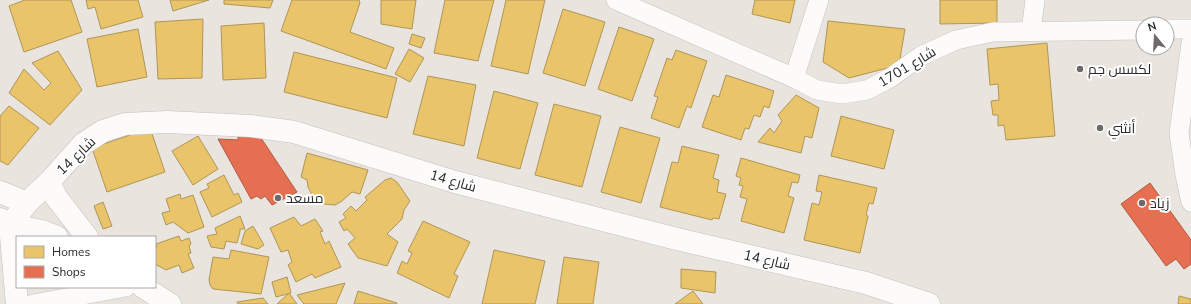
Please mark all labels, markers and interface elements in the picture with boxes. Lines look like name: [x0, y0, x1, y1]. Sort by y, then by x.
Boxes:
north arrow: [1135, 16, 1175, 56]
text: N: [1146, 19, 1158, 35]
street label: شارع 1701: [875, 42, 939, 92]
place label: لكسس جم: [1088, 60, 1151, 79]
marker: لكسس جم: [1075, 64, 1085, 74]
place label: أنثني: [1108, 119, 1135, 140]
marker: أنثني: [1095, 123, 1105, 133]
street label: شارع 14: [52, 133, 100, 179]
street label: شارع 14: [428, 165, 478, 197]
place label: مسعد: [286, 189, 323, 208]
marker: مسعد: [273, 193, 283, 203]
place label: زياد: [1150, 194, 1169, 213]
marker: زياد: [1137, 198, 1147, 208]
legend: [16, 236, 156, 288]
text: Homes: [52, 244, 90, 260]
street label: شارع 14: [742, 245, 792, 275]
text: Shops: [52, 264, 86, 280]

